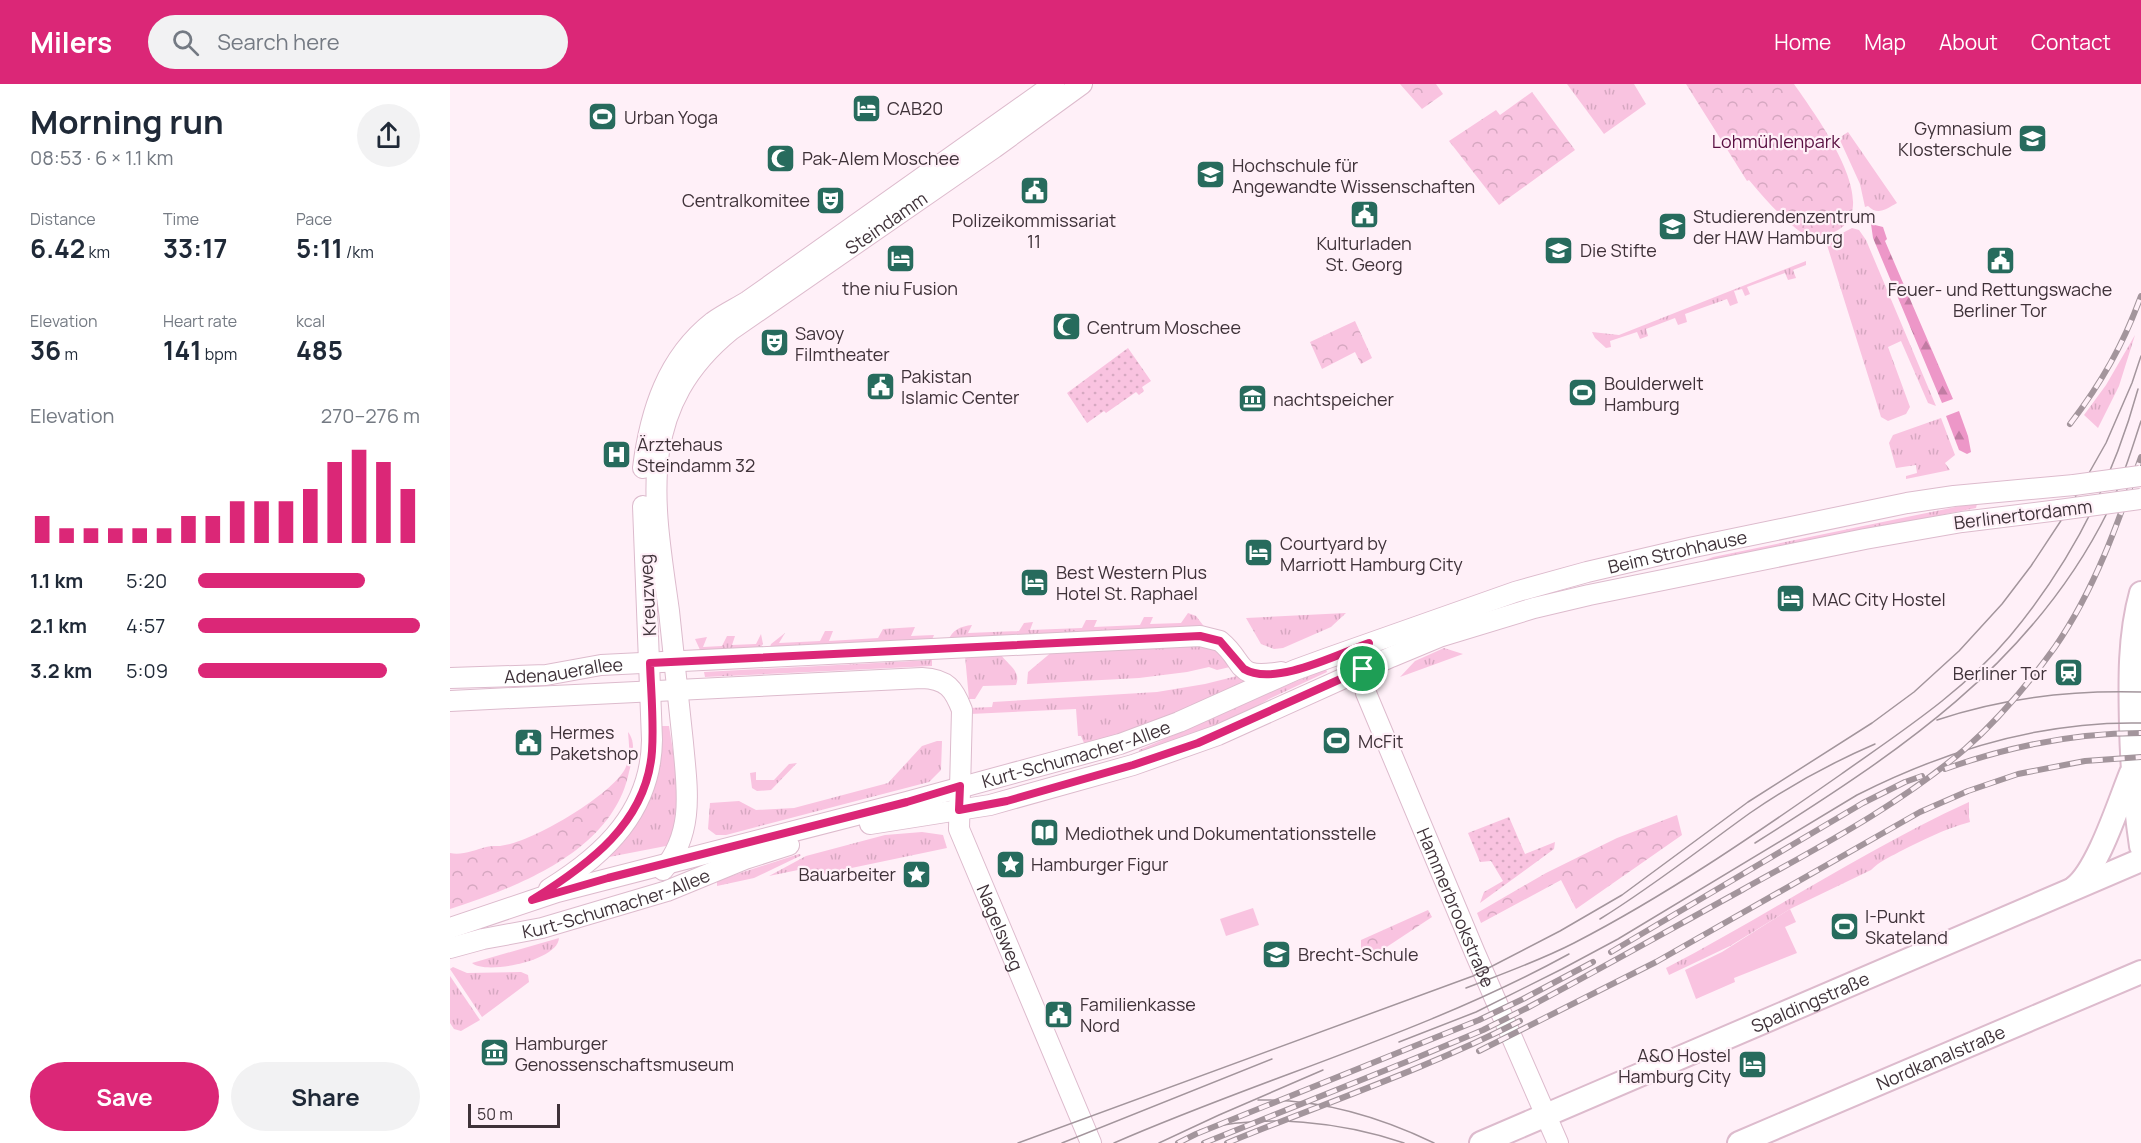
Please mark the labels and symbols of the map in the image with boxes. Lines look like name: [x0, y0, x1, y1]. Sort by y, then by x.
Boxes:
hotel icon: CAB20: [850, 92, 882, 124]
place label: CAB20: [887, 96, 943, 120]
sports icon: Urban Yoga: [587, 101, 619, 133]
place label: Urban Yoga: [624, 105, 718, 129]
place label: Gymnasium Klosterschule: [1898, 116, 2012, 161]
school or university icon: Gymnasium Klosterschule: [2017, 122, 2049, 154]
park label: Lohmühlenpark: [1712, 129, 1841, 153]
mosque icon: Pak-Alem Moschee: [765, 142, 797, 174]
place label: Pak-Alem Moschee: [802, 146, 960, 170]
place label: Hochschule für Angewandte Wissenschaften: [1232, 153, 1475, 198]
school or university icon: Hochschule für Angewandte Wissenschaften: [1195, 159, 1227, 191]
public building icon: Polizeikommissariat 11: [1018, 175, 1050, 207]
theatre icon: Centralkomitee: [815, 184, 847, 216]
street label: Steindamm: [840, 186, 932, 259]
place label: Centralkomitee: [682, 188, 810, 212]
public building icon: Kulturladen St. Georg: [1348, 198, 1380, 230]
place label: Studierendenzentrum der HAW Hamburg: [1693, 204, 1876, 249]
place label: Polizeikommissariat 11: [952, 208, 1116, 253]
school or university icon: Studierendenzentrum der HAW Hamburg: [1656, 210, 1688, 242]
place label: Kulturladen St. Georg: [1316, 231, 1412, 276]
school or university icon: Die Stifte: [1543, 234, 1575, 266]
place label: Die Stifte: [1580, 238, 1657, 262]
hotel icon: the niu Fusion: [884, 243, 916, 275]
public building icon: Feuer- und Rettungswache Berliner Tor: [1984, 244, 2016, 276]
place label: the niu Fusion: [842, 276, 958, 300]
place label: Feuer- und Rettungswache Berliner Tor: [1888, 277, 2112, 322]
mosque icon: Centrum Moschee: [1050, 311, 1082, 343]
place label: Centrum Moschee: [1087, 315, 1241, 339]
place label: Savoy Filmtheater: [795, 321, 890, 366]
theatre icon: Savoy Filmtheater: [758, 327, 790, 359]
place label: Pakistan Islamic Center: [901, 364, 1020, 409]
public building icon: Pakistan Islamic Center: [864, 370, 896, 402]
place label: Boulderwelt Hamburg: [1604, 371, 1704, 416]
sports icon: Boulderwelt Hamburg: [1567, 377, 1599, 409]
museum icon: nachtspeicher: [1236, 383, 1268, 415]
place label: nachtspeicher: [1273, 387, 1395, 411]
place label: Ärztehaus Steindamm 32: [637, 432, 755, 477]
hospital icon: Ärztehaus Steindamm 32: [600, 438, 632, 470]
street label: Berlinertordamm: [1953, 494, 2093, 534]
street label: Beim Strohhause: [1605, 524, 1749, 579]
place label: Courtyard by Marriott Hamburg City: [1280, 531, 1463, 576]
hotel icon: Courtyard by Marriott Hamburg City: [1243, 537, 1275, 569]
street label: Kreuzweg: [633, 553, 661, 637]
place label: Best Western Plus Hotel St. Raphael: [1056, 560, 1207, 605]
hotel icon: Best Western Plus Hotel St. Raphael: [1019, 566, 1051, 598]
hotel icon: MAC City Hostel: [1775, 583, 1807, 615]
place label: MAC City Hostel: [1812, 587, 1946, 611]
pin: [1337, 643, 1388, 694]
street label: Adenauerallee: [504, 652, 624, 688]
station icon: Berliner Tor: [2052, 657, 2084, 689]
place label: Berliner Tor: [1953, 661, 2047, 685]
street label: Kurt-Schumacher-Allee: [979, 714, 1174, 793]
place label: Hermes Paketshop: [550, 720, 638, 765]
sports icon: McFit: [1321, 725, 1353, 757]
public building icon: Hermes Paketshop: [513, 726, 545, 758]
place label: McFit: [1358, 729, 1404, 753]
library icon: Mediothek und Dokumentationsstelle: [1028, 817, 1060, 849]
place label: Mediothek und Dokumentationsstelle: [1065, 821, 1376, 845]
street label: Hammerbrookstraße: [1412, 824, 1500, 991]
place icon: Hamburger Figur: [994, 848, 1026, 880]
place label: Hamburger Figur: [1031, 852, 1169, 876]
place icon: Bauarbeiter: [901, 858, 933, 890]
place label: Bauarbeiter: [799, 862, 897, 886]
street label: Kurt-Schumacher-Allee: [520, 863, 713, 943]
street label: Nagelsweg: [972, 881, 1029, 974]
place label: I-Punkt Skateland: [1865, 904, 1948, 949]
sports icon: I-Punkt Skateland: [1828, 910, 1860, 942]
school or university icon: Brecht-Schule: [1261, 938, 1293, 970]
place label: Brecht-Schule: [1298, 942, 1418, 966]
street label: Spaldingstraße: [1747, 966, 1873, 1038]
place label: Familienkasse Nord: [1080, 992, 1196, 1037]
public building icon: Familienkasse Nord: [1043, 998, 1075, 1030]
street label: Nordkanalstraße: [1872, 1019, 2009, 1095]
place label: Hamburger Genossenschaftsmuseum: [515, 1031, 734, 1076]
museum icon: Hamburger Genossenschaftsmuseum: [478, 1037, 510, 1069]
place label: A&O Hostel Hamburg City: [1618, 1043, 1731, 1088]
hotel icon: A&O Hostel Hamburg City: [1736, 1049, 1768, 1081]
scale bar: [468, 1101, 560, 1128]

